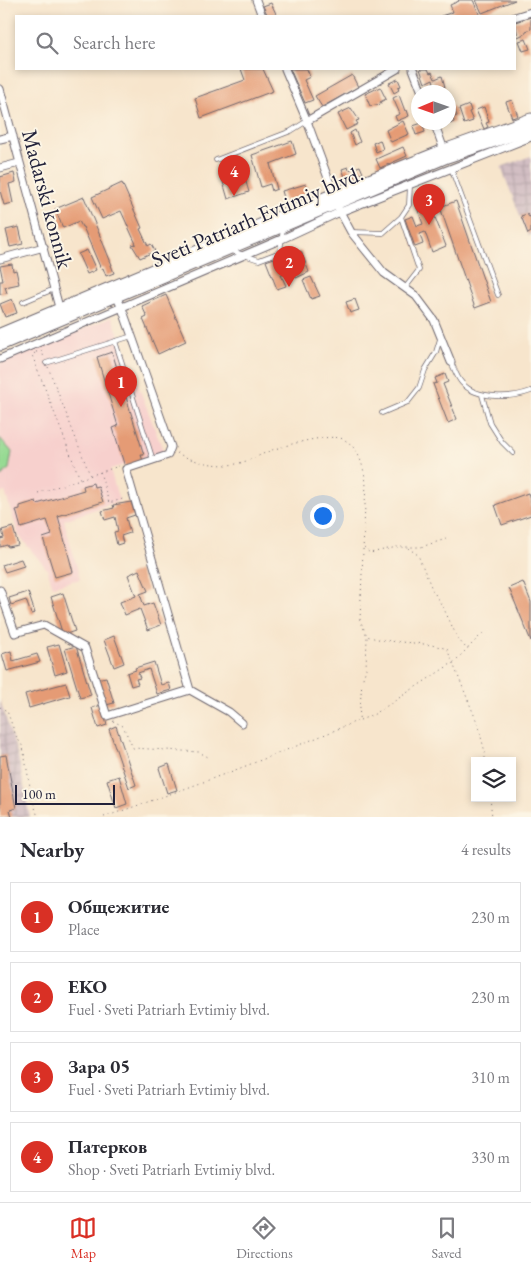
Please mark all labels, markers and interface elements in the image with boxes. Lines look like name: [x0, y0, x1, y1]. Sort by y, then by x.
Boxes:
search box: [15, 15, 516, 70]
icon: search: [33, 29, 61, 57]
text: Search here: [73, 30, 155, 55]
north arrow: [411, 85, 456, 130]
street label: Madarski konnik: [15, 126, 80, 272]
pin: 4: [218, 155, 250, 196]
street label: Sveti Patriarh Evtimiy blvd.: [147, 159, 368, 274]
pin: 3: [413, 184, 445, 225]
pin: 2: [273, 246, 305, 287]
pin: 1: [105, 366, 137, 407]
your location: [310, 503, 336, 529]
map controls: [471, 757, 516, 802]
button: layers: [471, 757, 516, 802]
scale bar: [15, 782, 115, 805]
text: 100 m: [22, 785, 56, 803]
text: Nearby: [20, 836, 84, 863]
text: 4 results: [461, 839, 511, 860]
text: Общежитие: [68, 894, 170, 919]
text: 1: [33, 907, 41, 928]
text: 230 m: [471, 907, 510, 928]
text: Place: [68, 919, 100, 940]
text: EKO: [68, 974, 107, 999]
text: 2: [33, 987, 41, 1008]
text: 230 m: [471, 987, 510, 1008]
text: Fuel · Sveti Patriarh Evtimiy blvd.: [68, 999, 270, 1020]
text: Зара 05: [68, 1054, 130, 1079]
text: 3: [33, 1067, 41, 1088]
text: 310 m: [471, 1067, 510, 1088]
text: Fuel · Sveti Patriarh Evtimiy blvd.: [68, 1079, 270, 1100]
text: Патерков: [68, 1134, 147, 1159]
text: 4: [33, 1147, 41, 1168]
text: 330 m: [471, 1147, 510, 1168]
text: Shop · Sveti Patriarh Evtimiy blvd.: [68, 1159, 275, 1180]
tab: Map: [69, 1214, 97, 1262]
tab: Directions: [236, 1214, 293, 1262]
tab: Saved: [432, 1214, 462, 1262]

